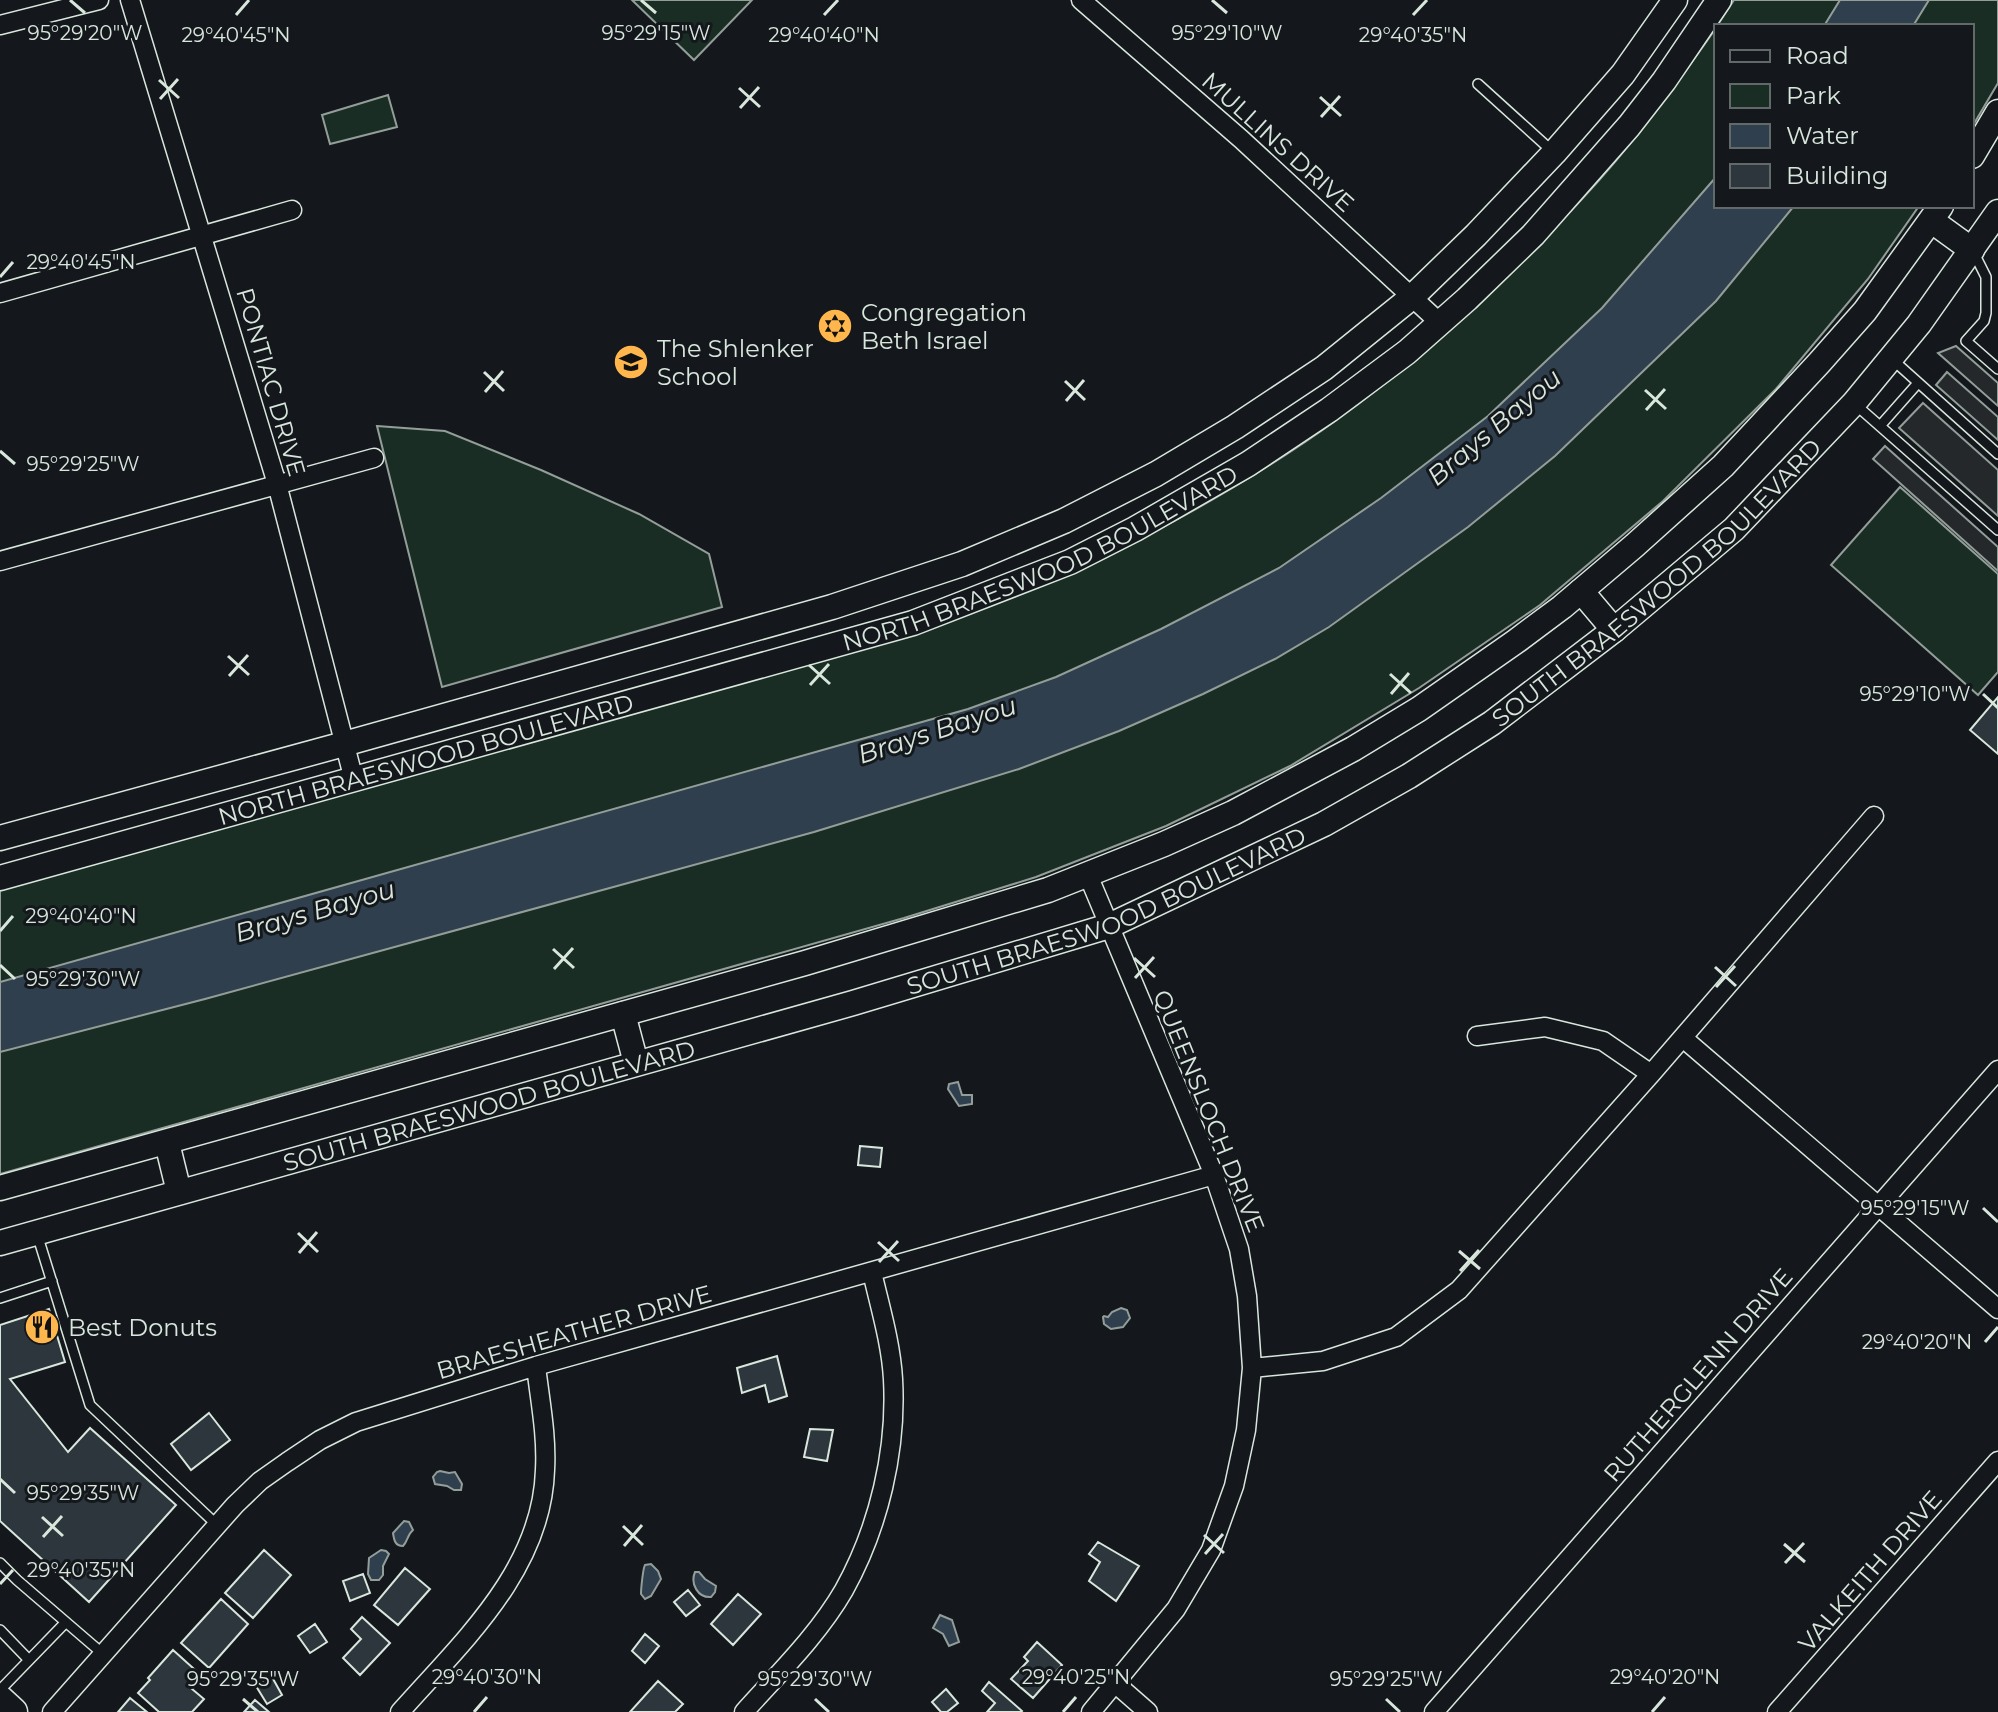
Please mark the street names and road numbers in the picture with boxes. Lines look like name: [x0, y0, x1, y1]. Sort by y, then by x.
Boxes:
street label: MULLINS DRIVE: [1196, 66, 1360, 218]
street label: PONTIAC DRIVE: [230, 284, 312, 480]
street label: SOUTH BRAESWOOD BOULEVARD: [1486, 432, 1827, 733]
street label: NORTH BRAESWOOD BOULEVARD: [839, 459, 1243, 657]
street label: NORTH BRAESWOOD BOULEVARD: [215, 687, 637, 831]
street label: SOUTH BRAESWOOD BOULEVARD: [903, 820, 1310, 1001]
street label: QUEENSLOCH DRIVE: [1147, 986, 1271, 1236]
street label: SOUTH BRAESWOOD BOULEVARD: [280, 1034, 698, 1177]
street label: RUTHERGLENN DRIVE: [1597, 1262, 1799, 1488]
street label: BRAESHEATHER DRIVE: [433, 1279, 715, 1385]
street label: VALKEITH DRIVE: [1792, 1485, 1948, 1657]

